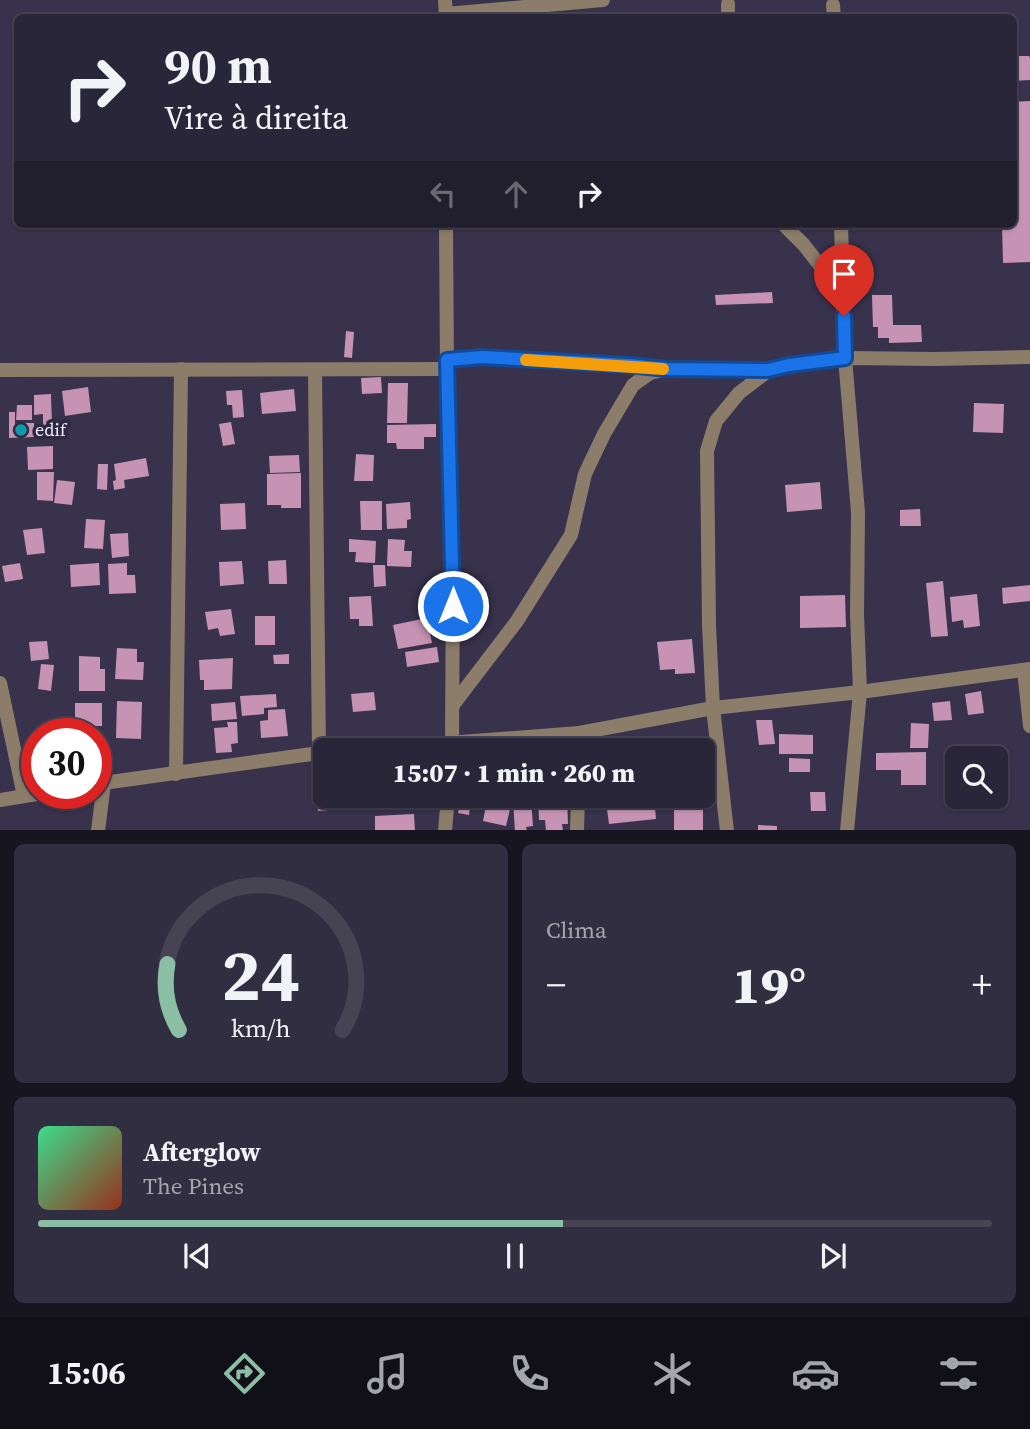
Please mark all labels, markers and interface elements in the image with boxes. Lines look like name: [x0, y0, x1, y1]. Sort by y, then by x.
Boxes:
text: 90 m: [164, 32, 272, 99]
icon: right: [49, 42, 140, 133]
text: Vire à direita: [164, 96, 348, 140]
icon: left: [424, 175, 462, 213]
icon: ahead: [497, 175, 535, 213]
icon: right: [570, 175, 608, 213]
pin: [814, 244, 874, 316]
icon: arrive: [825, 255, 863, 293]
place label: edif: [35, 417, 68, 442]
marker: edif: [13, 422, 29, 438]
position arrow: [416, 569, 490, 643]
speed limit sign: 30: [21, 718, 112, 809]
map controls: [945, 746, 1008, 809]
button: search: [945, 746, 1008, 809]
text: 15:07 · 1 min · 260 m: [393, 755, 635, 791]
text: Clima: [546, 914, 607, 946]
text: 24: [222, 925, 300, 1024]
text: 19°: [732, 949, 806, 1020]
text: −: [546, 959, 566, 1011]
text: +: [972, 959, 992, 1011]
text: km/h: [231, 1010, 291, 1044]
text: Afterglow: [143, 1134, 261, 1170]
text: The Pines: [143, 1170, 244, 1202]
icon: previous: [178, 1237, 216, 1275]
icon: pause: [496, 1237, 534, 1275]
icon: next: [814, 1237, 852, 1275]
icon: directions: [220, 1349, 269, 1398]
icon: music: [363, 1349, 412, 1398]
icon: phone: [505, 1349, 554, 1398]
icon: climate: [648, 1349, 697, 1398]
icon: car: [791, 1349, 840, 1398]
icon: filters: [934, 1349, 983, 1398]
text: 15:06: [47, 1351, 126, 1395]

